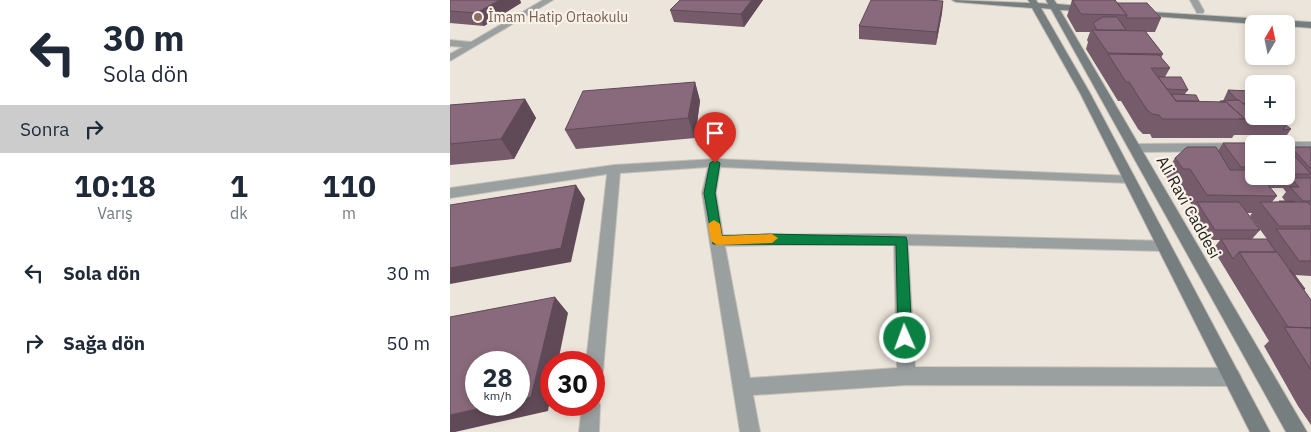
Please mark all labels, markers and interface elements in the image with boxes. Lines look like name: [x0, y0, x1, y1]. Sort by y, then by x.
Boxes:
place label: İmam Hatip Ortaokulu: [488, 8, 628, 26]
marker: İmam Hatip Ortaokulu: [472, 11, 484, 23]
text: 30 m: [103, 15, 185, 61]
north arrow: [1245, 15, 1295, 65]
map controls: [1245, 15, 1295, 185]
icon: left: [20, 20, 85, 85]
text: Sola dön: [103, 59, 189, 88]
button: +: [1245, 75, 1295, 125]
pin: [694, 112, 736, 163]
icon: right: [80, 115, 108, 143]
text: Sonra: [20, 117, 70, 141]
icon: arrive: [701, 119, 729, 147]
button: −: [1245, 135, 1295, 185]
street label: Ali Ravi Caddesi: [1153, 152, 1225, 262]
text: 10:18: [74, 166, 156, 205]
text: 1: [230, 166, 248, 205]
text: 110: [322, 166, 376, 205]
text: Varış: [97, 203, 133, 223]
text: dk: [230, 203, 248, 223]
text: m: [342, 203, 356, 223]
icon: left: [20, 259, 48, 287]
text: Sola dön: [63, 261, 140, 285]
text: 30 m: [386, 261, 430, 285]
position arrow: [878, 311, 930, 363]
icon: right: [20, 329, 48, 357]
text: Sağa dön: [63, 331, 145, 355]
text: 50 m: [386, 331, 430, 355]
speed limit sign: 30: [540, 351, 605, 416]
text: 28: [482, 361, 513, 394]
text: km/h: [483, 388, 512, 403]

